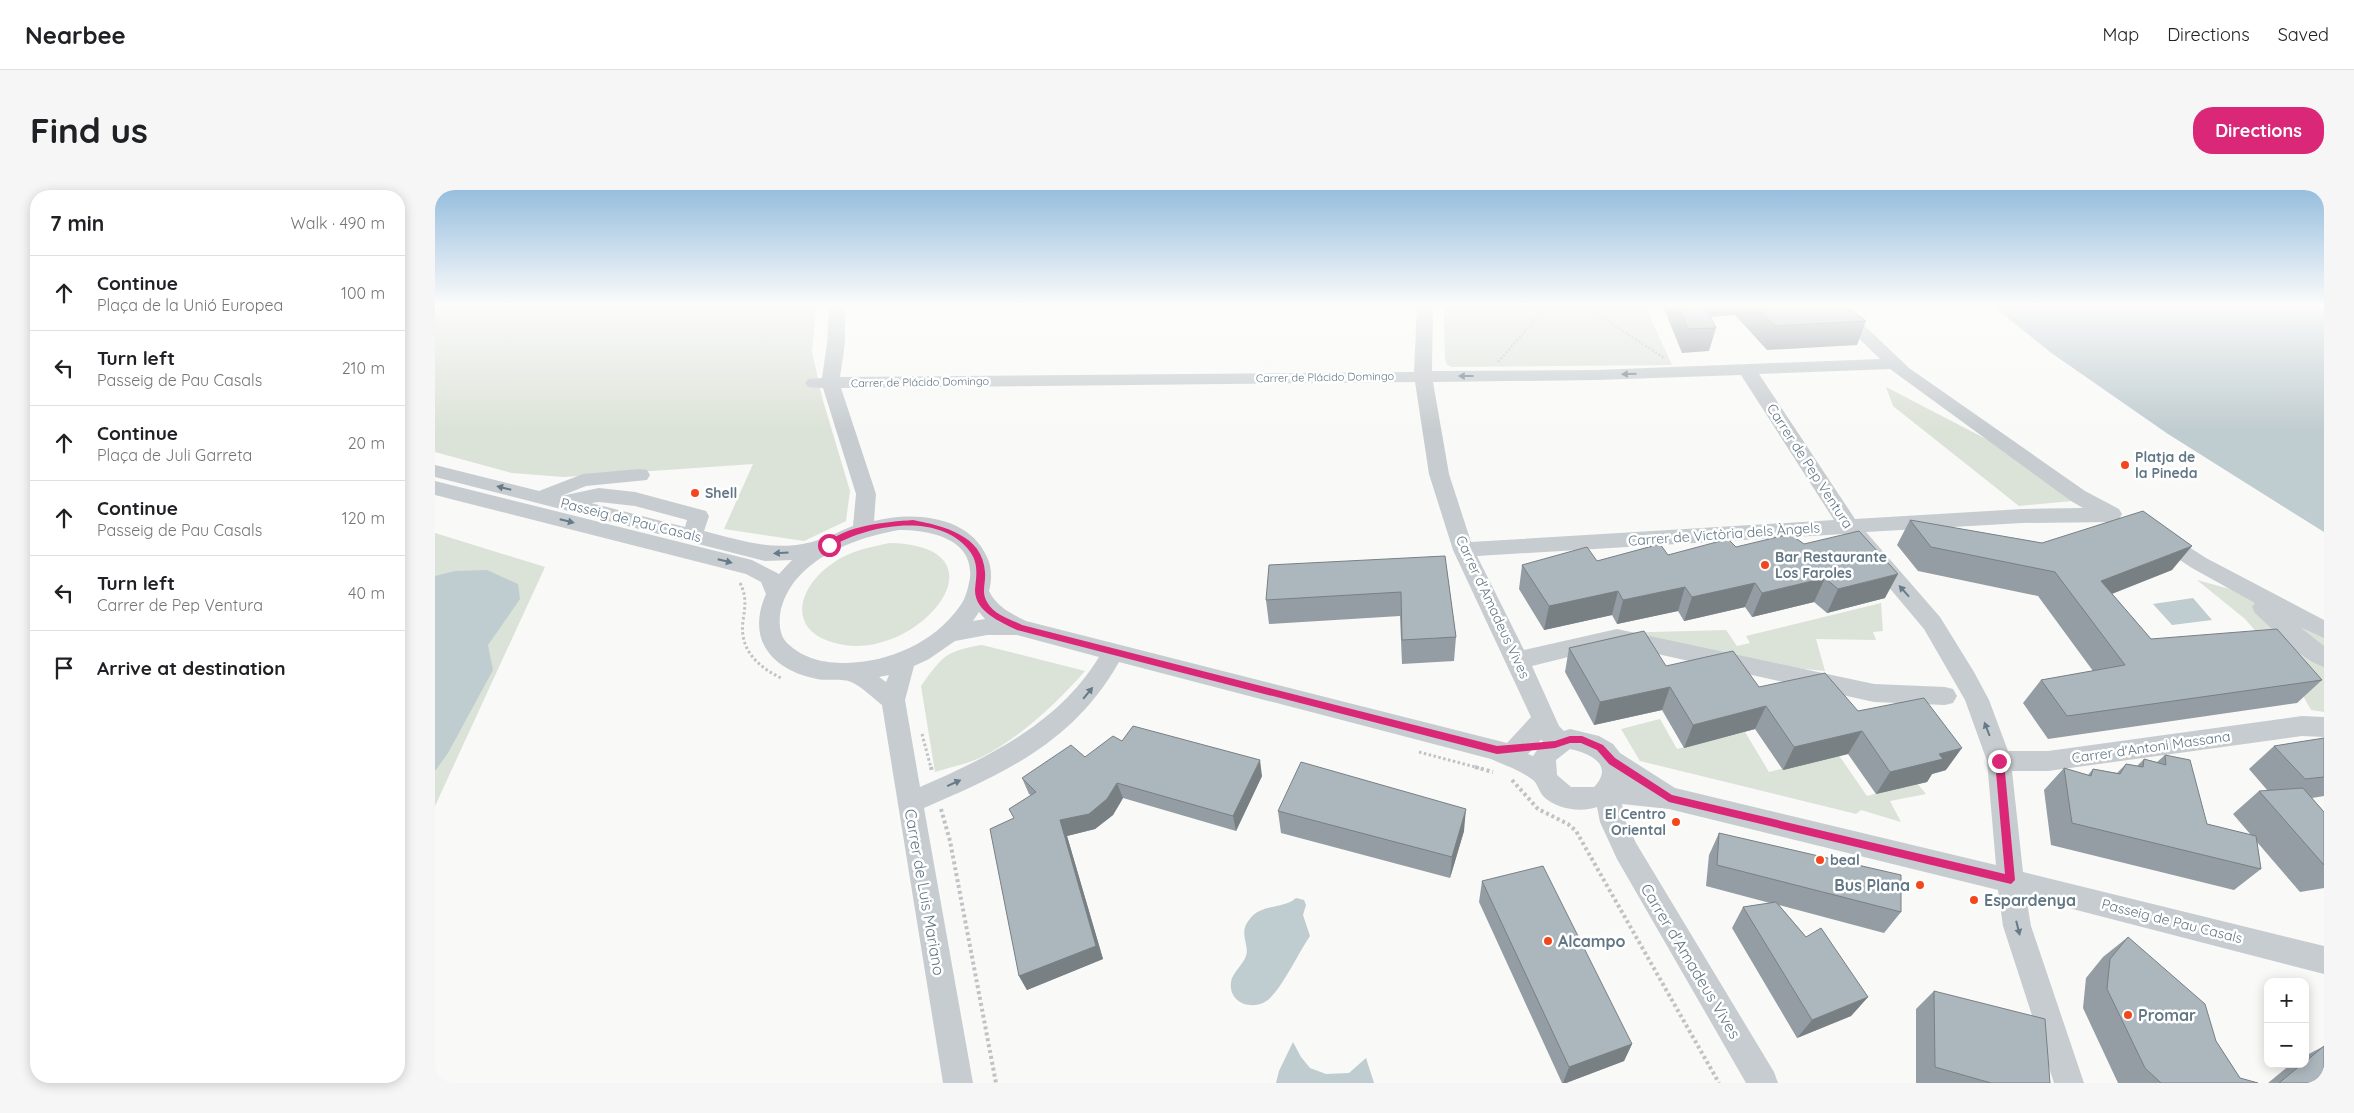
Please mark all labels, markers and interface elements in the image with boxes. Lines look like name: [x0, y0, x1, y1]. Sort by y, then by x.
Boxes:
text: Nearbee: [25, 20, 126, 50]
text: Map: [2102, 23, 2139, 46]
text: Directions: [2167, 23, 2250, 46]
text: Saved: [2278, 23, 2329, 46]
button: Directions: [2193, 107, 2324, 154]
text: Find us: [30, 108, 148, 152]
text: 7 min: [50, 210, 104, 236]
text: Walk · 490 m: [290, 213, 385, 233]
text: Continue: [97, 271, 178, 295]
icon: ahead: [50, 279, 78, 307]
text: 100 m: [341, 283, 385, 303]
text: Plaça de la Unió Europea: [97, 295, 283, 315]
text: Turn left: [97, 346, 175, 370]
icon: left: [50, 354, 78, 382]
text: 210 m: [342, 358, 385, 378]
street label: Carrer de Plácido Domingo: [1256, 369, 1395, 385]
text: Passeig de Pau Casals: [97, 370, 262, 390]
one-way arrow: [1620, 370, 1636, 378]
one-way arrow: [1458, 372, 1474, 380]
street label: Carrer de Plácido Domingo: [851, 374, 990, 390]
street label: Carrer de Pep Ventura: [1763, 400, 1857, 532]
text: Continue: [97, 421, 178, 445]
icon: ahead: [50, 429, 78, 457]
text: 20 m: [348, 433, 385, 453]
text: Plaça de Juli Garreta: [97, 445, 252, 465]
place label: Platja de la Pineda: [2135, 448, 2197, 482]
marker: Platja de la Pineda: [2119, 459, 2131, 471]
one-way arrow: [496, 484, 511, 492]
place label: Shell: [705, 484, 737, 502]
marker: Shell: [689, 487, 701, 499]
street label: Passeig de Pau Casals: [559, 494, 703, 546]
text: Continue: [97, 496, 178, 520]
icon: ahead: [50, 504, 78, 532]
text: 120 m: [342, 508, 385, 528]
one-way arrow: [560, 517, 575, 525]
street label: Carrer de Victòria dels Àngels: [1628, 518, 1820, 550]
text: Passeig de Pau Casals: [97, 520, 262, 540]
street label: Carrer d'Amadeus Vives: [1452, 533, 1534, 681]
route start: [818, 534, 841, 557]
place label: Bar Restaurante Los Faroles: [1775, 548, 1887, 582]
one-way arrow: [772, 549, 788, 557]
one-way arrow: [717, 557, 732, 565]
marker: Bar Restaurante Los Faroles: [1759, 559, 1771, 571]
text: Turn left: [97, 571, 175, 595]
icon: left: [50, 579, 78, 607]
text: 40 m: [348, 583, 385, 603]
one-way arrow: [1898, 585, 1910, 597]
text: Carrer de Pep Ventura: [97, 595, 263, 615]
icon: arrive: [50, 654, 78, 682]
text: Arrive at destination: [97, 656, 286, 680]
one-way arrow: [1082, 687, 1093, 700]
one-way arrow: [1983, 721, 1991, 736]
street label: Carrer d'Antoni Massana: [2071, 727, 2231, 767]
route end: [1988, 750, 2011, 773]
one-way arrow: [947, 779, 961, 787]
place label: El Centro Oriental: [1605, 805, 1666, 839]
street label: Carrer de Luis Mariano: [900, 807, 950, 977]
marker: El Centro Oriental: [1670, 816, 1682, 828]
place label: beal: [1830, 851, 1860, 869]
marker: beal: [1814, 854, 1826, 866]
place label: Bus Plana: [1834, 875, 1910, 895]
marker: Bus Plana: [1914, 879, 1926, 891]
street label: Carrer d'Amadeus Vives: [1637, 880, 1745, 1042]
place label: Espardenya: [1984, 890, 2076, 910]
marker: Espardenya: [1968, 894, 1980, 906]
street label: Passeig de Pau Casals: [2100, 895, 2244, 947]
one-way arrow: [2014, 920, 2022, 936]
place label: Alcampo: [1558, 931, 1626, 951]
marker: Alcampo: [1542, 935, 1554, 947]
map controls: [2264, 978, 2309, 1068]
button: +: [2264, 978, 2309, 1023]
place label: Promar: [2138, 1005, 2196, 1025]
marker: Promar: [2122, 1009, 2134, 1021]
button: −: [2264, 1023, 2309, 1068]

